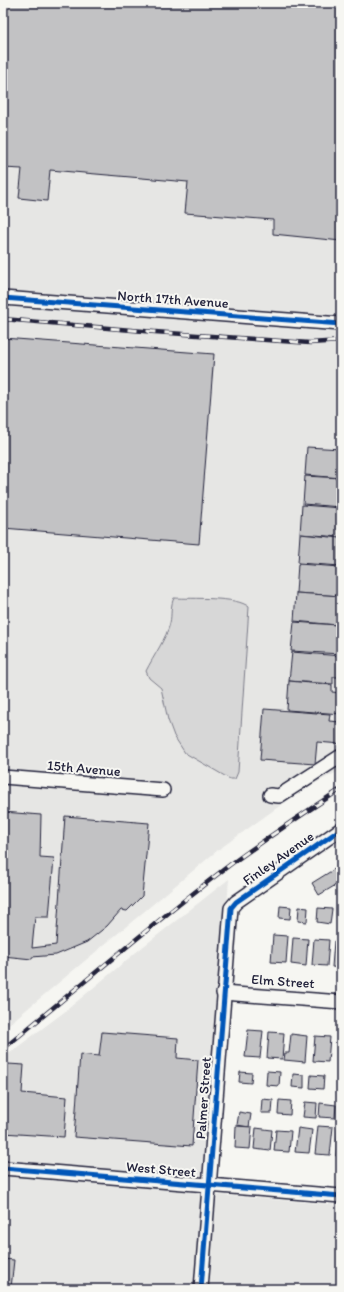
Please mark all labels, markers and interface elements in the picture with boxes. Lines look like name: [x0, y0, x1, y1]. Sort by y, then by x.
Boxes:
street label: North 17th Avenue: [117, 287, 229, 312]
street label: 15th Avenue: [46, 757, 122, 780]
street label: Finley Avenue: [239, 827, 317, 889]
street label: Elm Street: [251, 971, 315, 992]
street label: Palmer Street: [192, 1056, 215, 1140]
street label: West Street: [125, 1158, 197, 1181]

